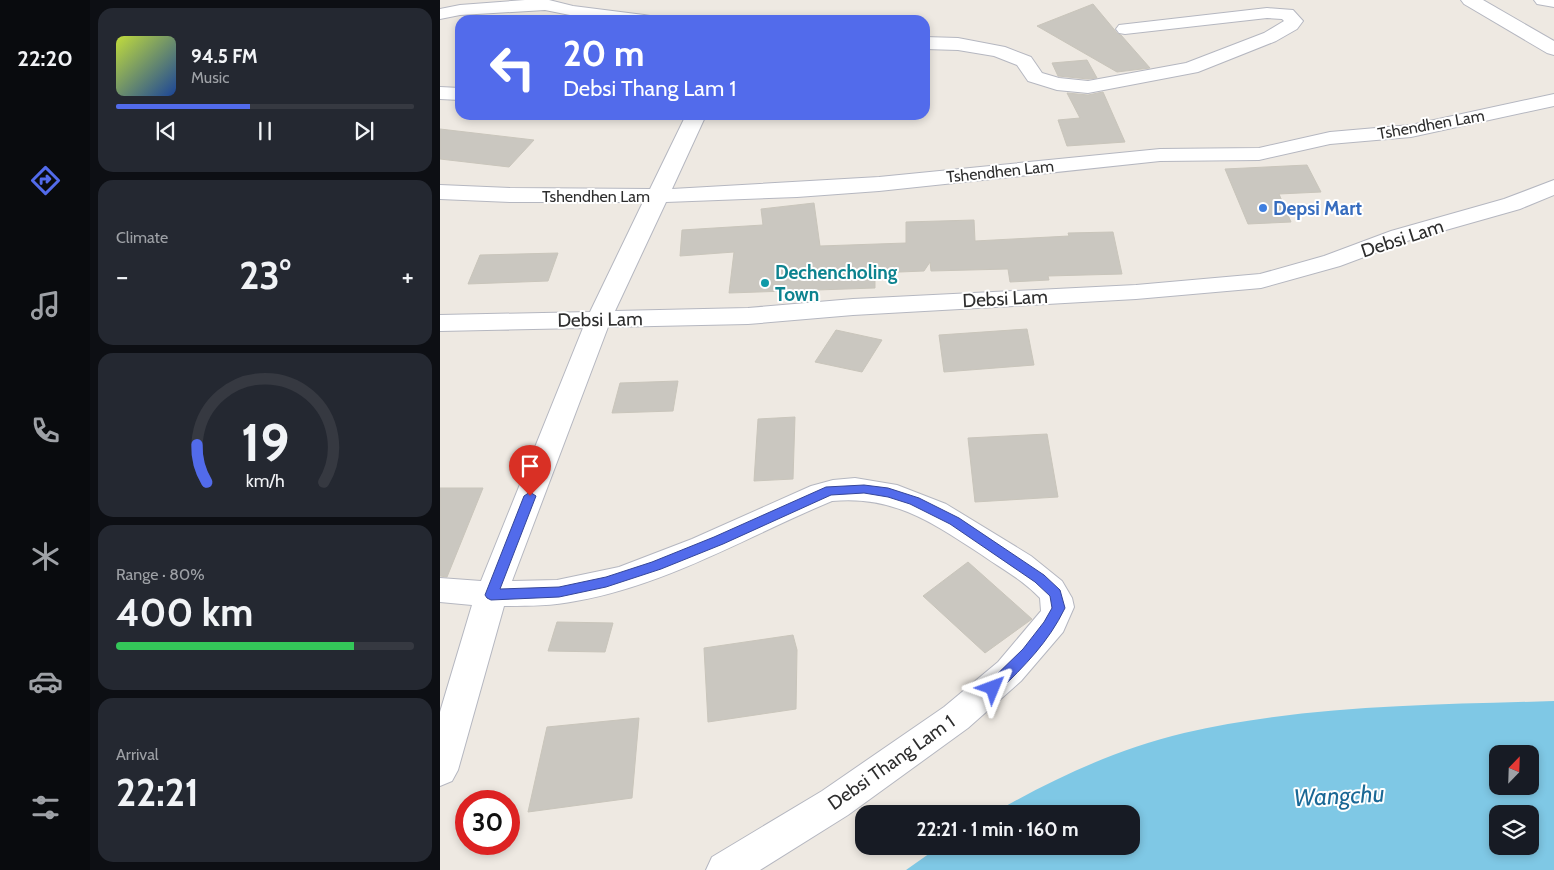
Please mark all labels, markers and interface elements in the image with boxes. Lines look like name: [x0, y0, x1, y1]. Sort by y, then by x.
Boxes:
text: 20 m: [563, 32, 645, 75]
icon: left: [480, 35, 545, 100]
text: 22:20: [17, 45, 73, 72]
text: 94.5 FM: [191, 45, 258, 68]
text: Music: [191, 68, 229, 87]
text: Debsi Thang Lam 1: [563, 75, 736, 102]
street label: Tshendhen Lam: [1376, 106, 1486, 143]
icon: previous: [152, 117, 180, 145]
icon: pause: [251, 117, 279, 145]
icon: next: [350, 117, 378, 145]
street label: Tshendhen Lam: [945, 156, 1055, 187]
icon: directions: [28, 163, 63, 198]
street label: Tshendhen Lam: [542, 187, 650, 206]
place label: Depsi Mart: [1273, 197, 1363, 220]
marker: Depsi Mart: [1257, 202, 1269, 214]
street label: Debsi Lam: [1358, 214, 1446, 263]
text: Climate: [116, 228, 168, 247]
text: 23°: [239, 252, 291, 299]
text: −: [116, 259, 128, 293]
text: +: [402, 259, 414, 293]
place label: Dechencholing Town: [775, 261, 898, 306]
marker: Dechencholing Town: [759, 277, 771, 289]
street label: Debsi Lam: [962, 285, 1048, 312]
icon: music: [28, 288, 63, 323]
street label: Debsi Lam: [557, 307, 643, 332]
text: 19: [241, 411, 289, 474]
icon: phone: [28, 413, 63, 448]
pin: [509, 445, 551, 496]
icon: arrive: [516, 452, 544, 480]
text: km/h: [245, 470, 285, 491]
icon: climate: [28, 539, 63, 574]
text: Range · 80%: [116, 565, 205, 584]
text: 400 km: [116, 589, 253, 636]
position arrow: [966, 661, 1018, 713]
icon: car: [28, 664, 63, 699]
street label: Debsi Thang Lam 1: [823, 710, 959, 815]
text: Arrival: [116, 745, 159, 764]
north arrow: [1489, 745, 1539, 795]
map controls: [1489, 745, 1539, 855]
text: 22:21: [116, 769, 199, 816]
water label: Wangchu: [1293, 779, 1385, 812]
icon: filters: [28, 790, 63, 825]
speed limit sign: 30: [455, 790, 520, 855]
button: layers: [1489, 805, 1539, 855]
text: 22:21 · 1 min · 160 m: [916, 818, 1079, 841]

